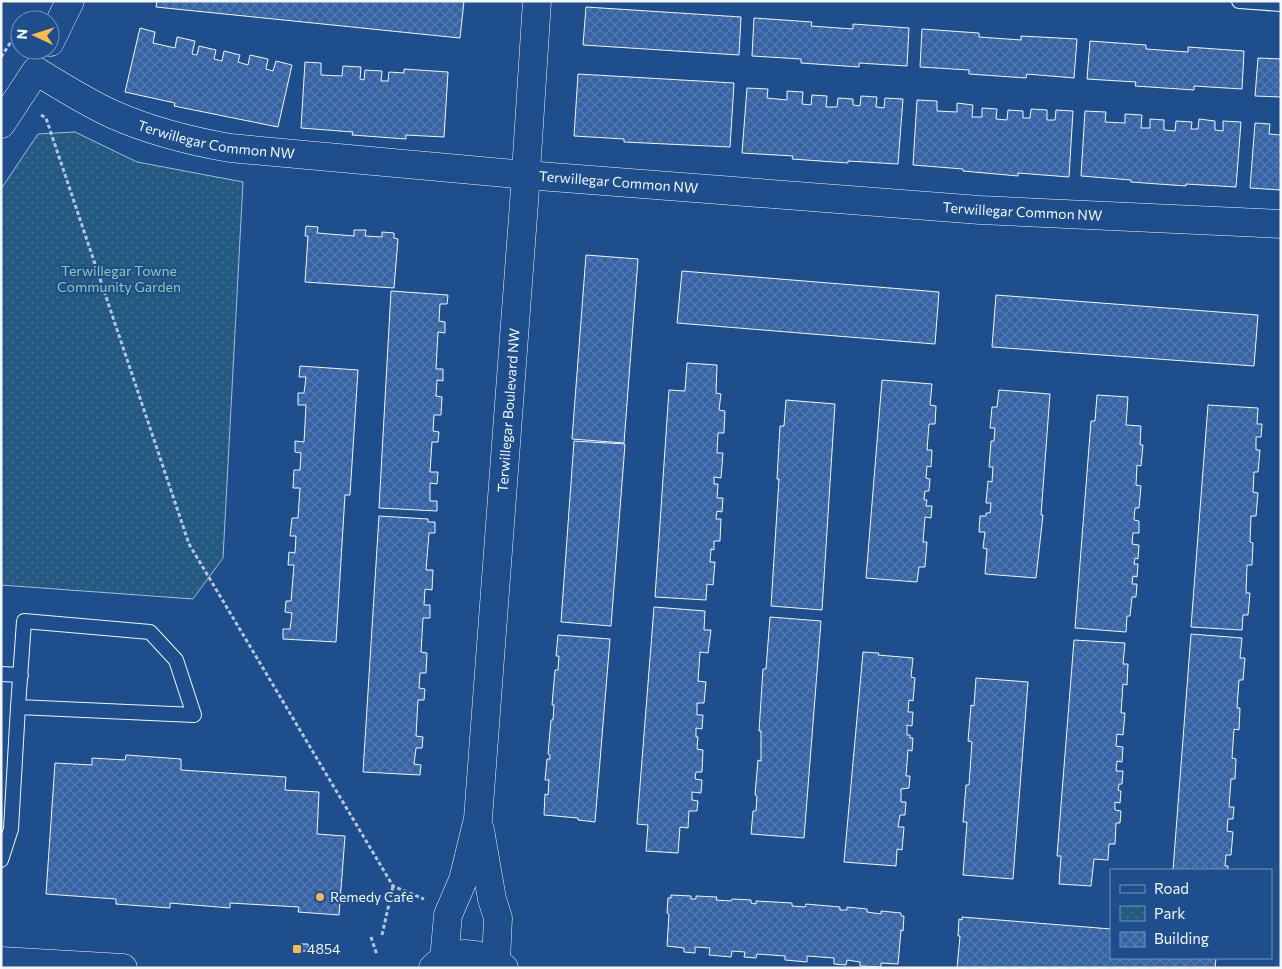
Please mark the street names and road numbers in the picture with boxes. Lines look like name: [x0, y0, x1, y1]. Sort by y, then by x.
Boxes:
street label: Terwillegar Common NW: [136, 116, 295, 162]
street label: Terwillegar Common NW: [538, 167, 699, 196]
street label: Terwillegar Common NW: [942, 198, 1103, 224]
street label: Terwillegar Boulevard NW: [493, 327, 523, 493]

